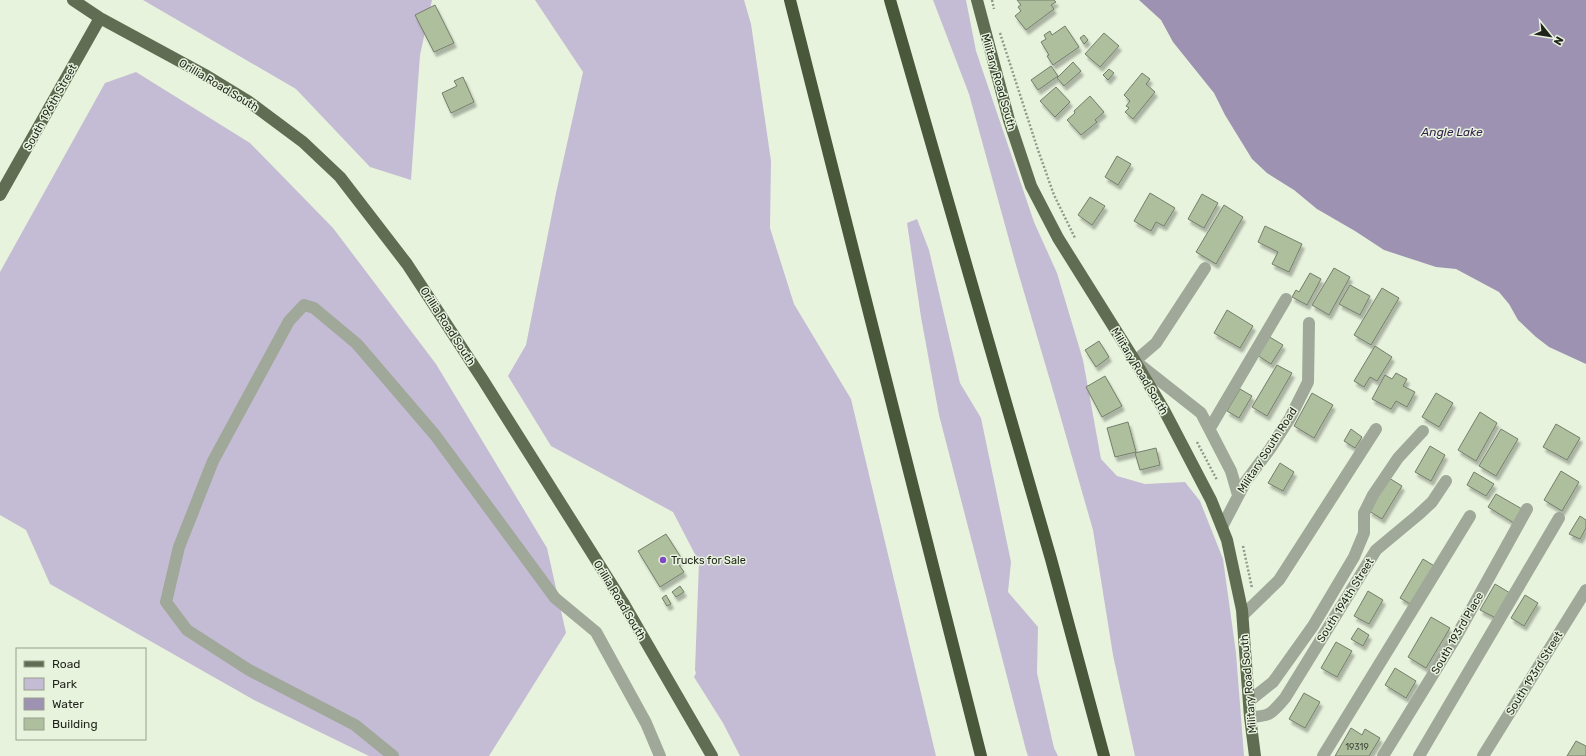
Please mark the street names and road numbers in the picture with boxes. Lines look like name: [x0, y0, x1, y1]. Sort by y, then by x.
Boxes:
street label: Military Road South: [979, 33, 1018, 132]
street label: Orillia Road South: [177, 57, 261, 114]
street label: South 196th Street: [21, 61, 80, 153]
street label: Orillia Road South: [417, 285, 478, 368]
street label: Military Road South: [1108, 325, 1171, 417]
street label: Military South Road: [1235, 405, 1300, 495]
street label: South 194th Street: [1314, 555, 1377, 645]
street label: Orillia Road South: [591, 558, 648, 642]
street label: South 193rd Place: [1429, 590, 1486, 677]
street label: South 193rd Street: [1503, 628, 1566, 718]
street label: Military Road South: [1238, 634, 1259, 734]

